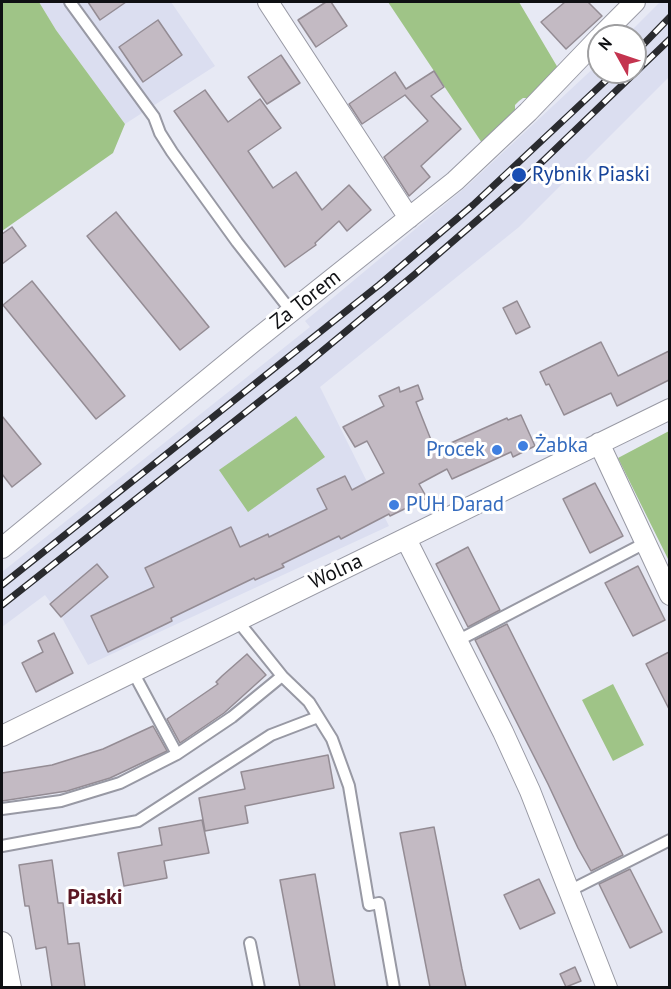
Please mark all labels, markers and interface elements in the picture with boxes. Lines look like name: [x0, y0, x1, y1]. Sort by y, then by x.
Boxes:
north arrow: [587, 24, 647, 84]
text: N: [594, 33, 616, 54]
place label: Rybnik Piaski: [532, 162, 650, 188]
marker: Rybnik Piaski: [510, 166, 528, 184]
street label: Za Torem: [266, 265, 346, 335]
place label: Żabka: [535, 433, 588, 459]
place label: Procek: [426, 437, 485, 463]
marker: Żabka: [516, 439, 530, 453]
marker: Procek: [490, 443, 504, 457]
place label: PUH Darad: [406, 492, 504, 518]
marker: PUH Darad: [387, 498, 401, 512]
street label: Wolna: [305, 549, 367, 595]
district label: Piaski: [67, 885, 123, 911]

